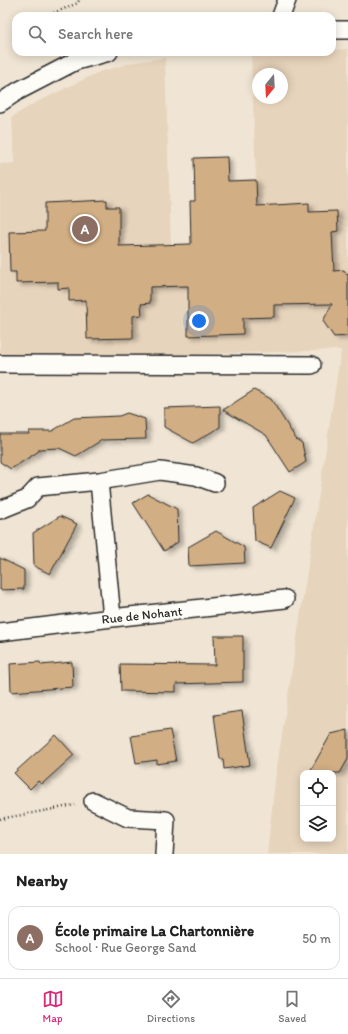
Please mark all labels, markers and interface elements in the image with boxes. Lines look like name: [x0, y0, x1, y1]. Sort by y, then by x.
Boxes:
search box: [12, 12, 336, 56]
icon: search: [26, 23, 48, 45]
text: Search here: [58, 25, 133, 43]
north arrow: [252, 68, 288, 104]
pin: A: [72, 214, 98, 244]
your location: [189, 311, 209, 331]
street label: Rue de Nohant: [101, 603, 183, 627]
map controls: [300, 770, 336, 842]
button: locate: [300, 770, 336, 806]
button: layers: [300, 806, 336, 842]
text: Nearby: [16, 870, 68, 890]
text: École primaire La Chartonnière: [55, 922, 254, 940]
text: A: [26, 931, 34, 946]
text: 50 m: [302, 931, 331, 946]
text: School · Rue George Sand: [55, 940, 196, 955]
tab: Map: [42, 988, 64, 1025]
tab: Directions: [147, 988, 195, 1025]
tab: Saved: [278, 988, 306, 1025]

